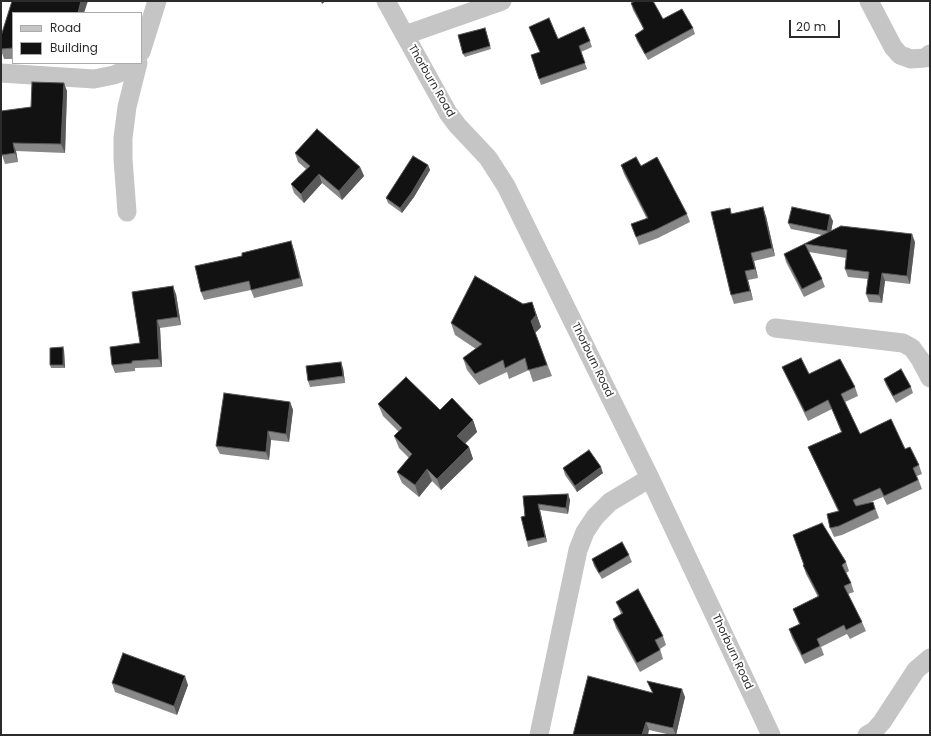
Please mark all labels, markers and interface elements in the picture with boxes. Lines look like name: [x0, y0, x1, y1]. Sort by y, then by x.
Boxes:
legend: [12, 12, 142, 64]
scale bar: [791, 12, 842, 38]
text: 20 m: [796, 18, 826, 35]
text: Road: [50, 19, 81, 36]
text: Building: [50, 39, 98, 56]
street label: Thorburn Road: [405, 43, 457, 119]
street label: Thorburn Road: [568, 321, 616, 399]
street label: Thorburn Road: [709, 612, 755, 692]

